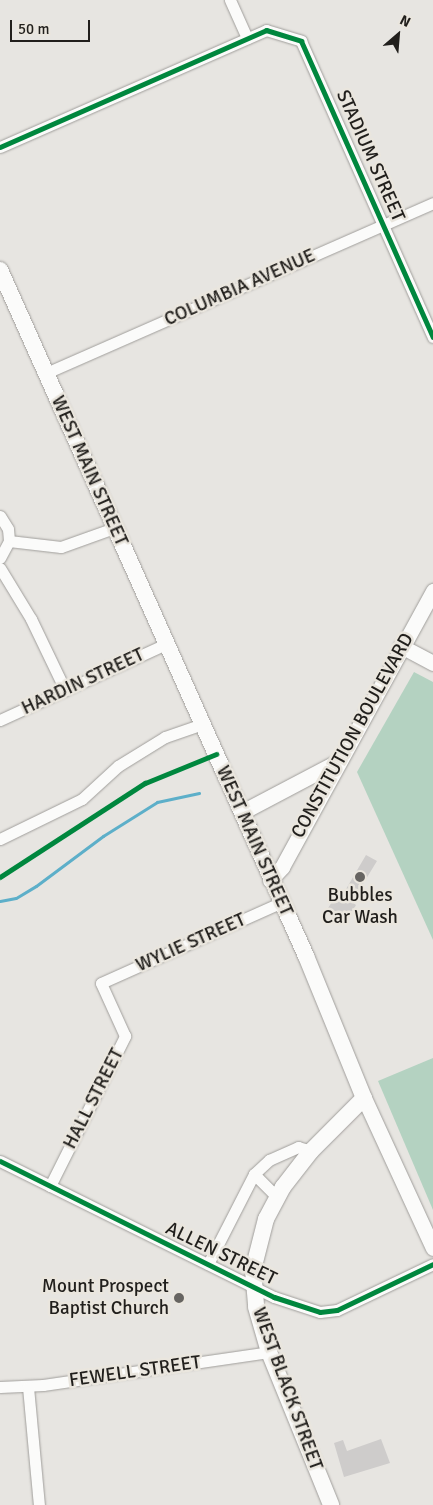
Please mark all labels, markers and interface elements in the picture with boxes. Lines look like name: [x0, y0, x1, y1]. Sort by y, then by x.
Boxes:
scale bar: [12, 10, 92, 42]
north arrow: [373, 10, 423, 60]
text: N: [397, 11, 413, 31]
text: 50 m: [18, 20, 49, 38]
street label: STADIUM STREET: [331, 87, 409, 225]
street label: COLUMBIA AVENUE: [161, 244, 319, 332]
street label: WEST MAIN STREET: [46, 392, 132, 550]
street label: CONSTITUTION BOULEVARD: [287, 630, 419, 842]
street label: HARDIN STREET: [18, 644, 148, 720]
street label: WEST MAIN STREET: [211, 762, 297, 920]
marker: Bubbles Car Wash: [354, 871, 366, 883]
place label: Bubbles Car Wash: [322, 885, 398, 929]
street label: WYLIE STREET: [133, 909, 249, 977]
street label: HALL STREET: [59, 1045, 129, 1153]
street label: ALLEN STREET: [162, 1217, 280, 1291]
place label: Mount Prospect Baptist Church: [42, 1276, 169, 1320]
marker: Mount Prospect Baptist Church: [173, 1292, 185, 1304]
street label: WEST BLACK STREET: [247, 1304, 327, 1474]
street label: FEWELL STREET: [68, 1351, 202, 1393]

